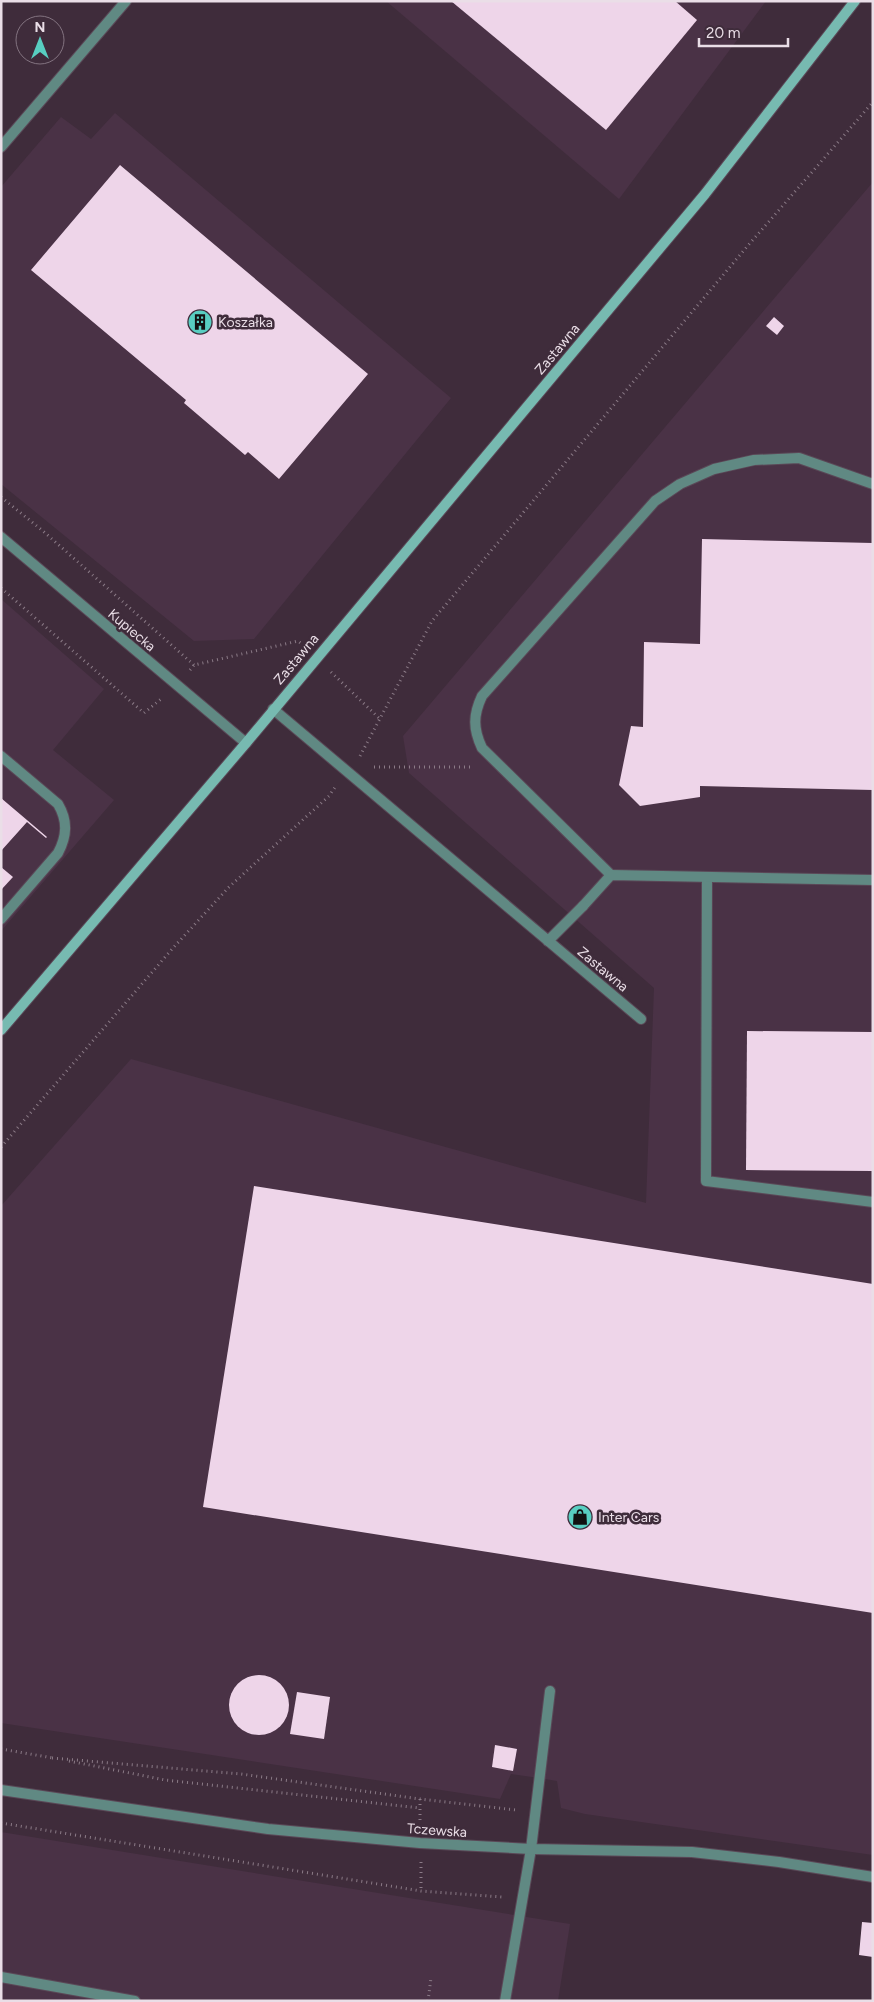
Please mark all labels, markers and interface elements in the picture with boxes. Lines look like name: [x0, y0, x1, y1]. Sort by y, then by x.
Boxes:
north arrow: [15, 15, 65, 65]
scale bar: [699, 15, 788, 47]
text: N: [35, 19, 45, 36]
text: 20 m: [706, 24, 740, 42]
building icon: Koszałka: [187, 309, 213, 335]
place label: Koszałka: [218, 314, 273, 331]
street label: Zastawna: [531, 321, 583, 378]
street label: Kupiecka: [104, 606, 159, 655]
street label: Zastawna: [270, 631, 322, 688]
street label: Zastawna: [574, 943, 631, 995]
shop icon: Inter Cars: [567, 1504, 593, 1530]
place label: Inter Cars: [598, 1509, 659, 1526]
street label: Tczewska: [406, 1820, 468, 1841]

